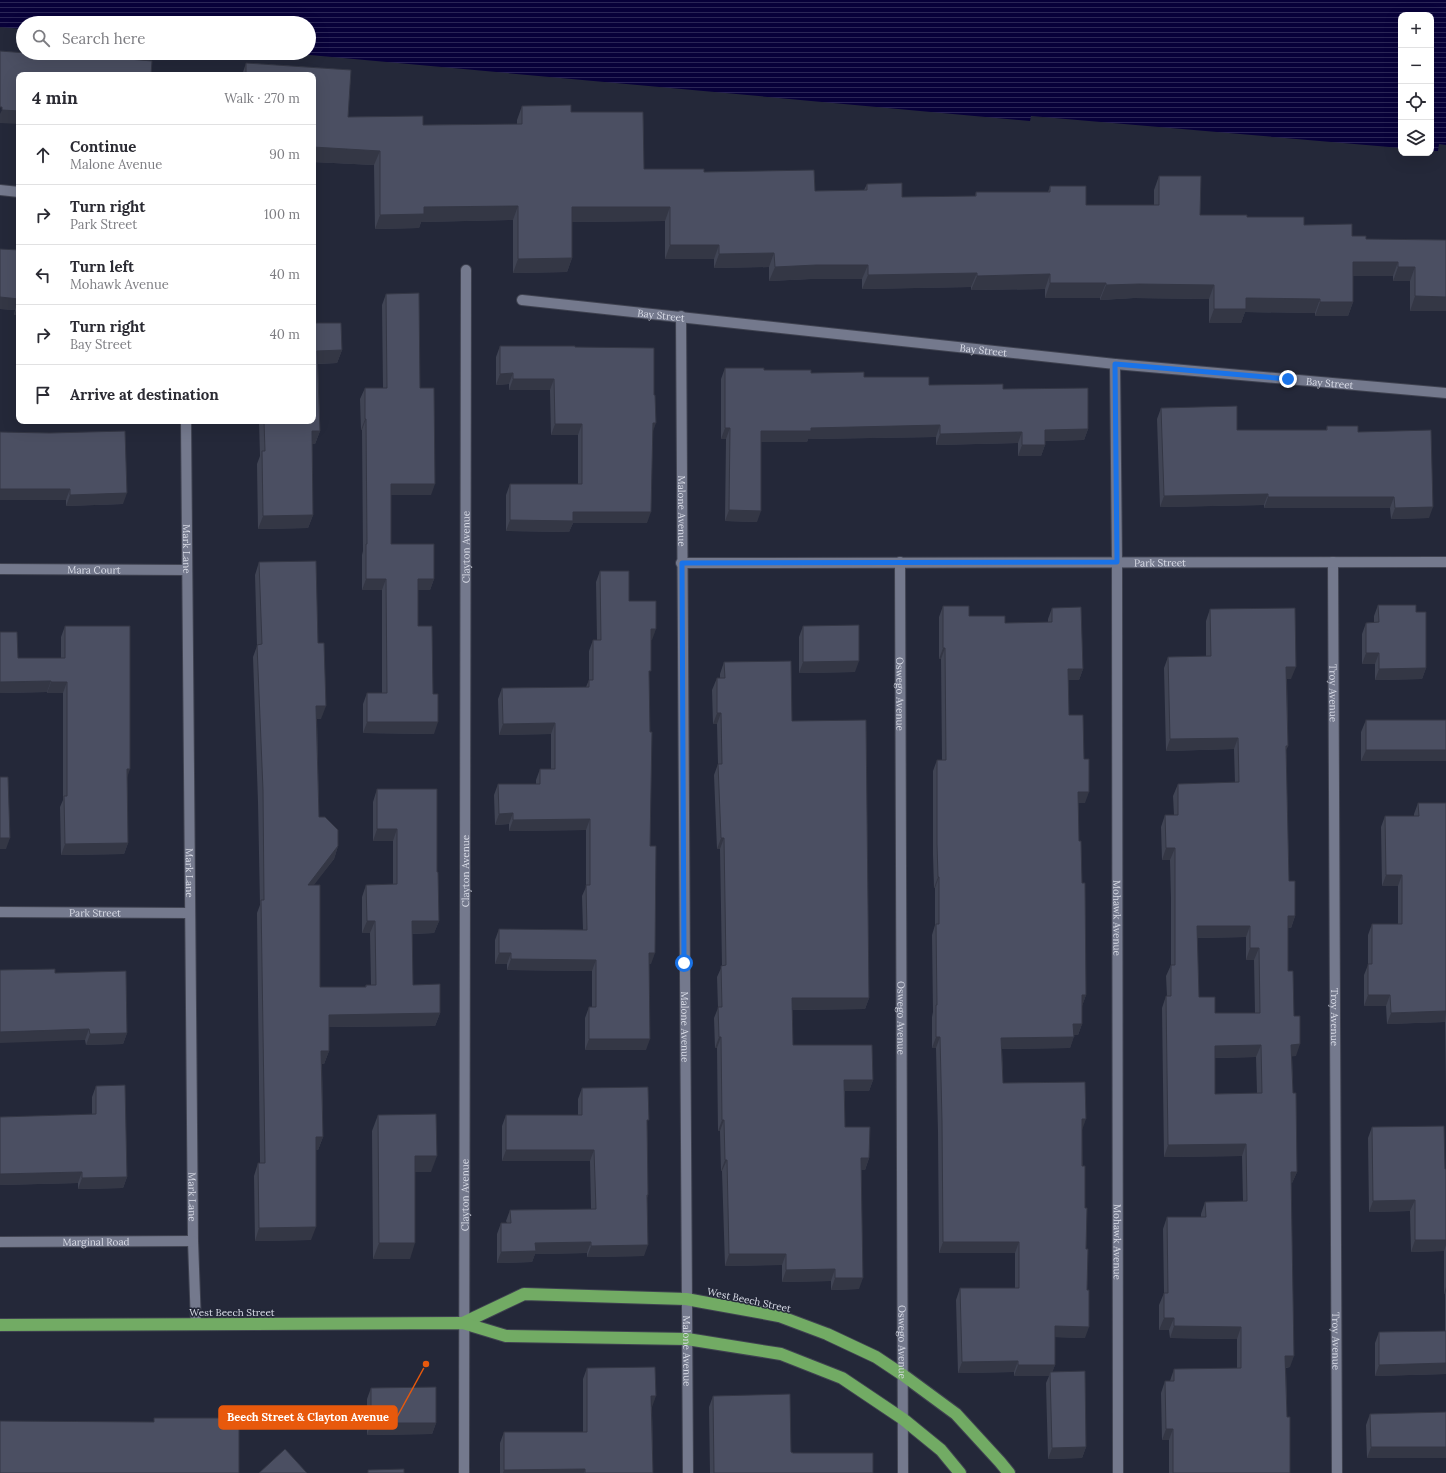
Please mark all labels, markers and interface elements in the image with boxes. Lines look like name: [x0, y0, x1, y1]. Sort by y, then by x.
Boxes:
map controls: [1398, 12, 1434, 156]
button: +: [1398, 12, 1434, 48]
search box: [16, 16, 316, 60]
icon: search: [30, 27, 52, 49]
text: Search here: [62, 29, 145, 48]
button: −: [1398, 48, 1434, 84]
button: locate: [1398, 84, 1434, 120]
text: 4 min: [32, 87, 78, 109]
text: Walk · 270 m: [224, 90, 300, 107]
button: layers: [1398, 120, 1434, 156]
text: Continue: [70, 137, 136, 156]
icon: ahead: [32, 144, 54, 166]
text: 90 m: [269, 146, 300, 163]
text: Malone Avenue: [70, 156, 162, 173]
text: Turn right: [70, 197, 146, 216]
icon: right: [32, 204, 54, 226]
text: 100 m: [264, 206, 300, 223]
text: Park Street: [70, 216, 137, 233]
text: Turn left: [70, 257, 134, 276]
icon: left: [32, 264, 54, 286]
text: 40 m: [270, 266, 300, 283]
text: Mohawk Avenue: [70, 276, 169, 293]
street label: Bay Street: [637, 306, 686, 324]
text: Turn right: [70, 317, 146, 336]
icon: right: [32, 324, 54, 346]
text: 40 m: [270, 326, 300, 343]
text: Bay Street: [70, 336, 132, 353]
street label: Bay Street: [959, 341, 1008, 359]
route end: [1279, 370, 1297, 388]
street label: Bay Street: [1305, 374, 1354, 391]
icon: arrive: [32, 384, 54, 406]
text: Arrive at destination: [70, 385, 219, 404]
street label: Malone Avenue: [675, 475, 689, 547]
street label: Clayton Avenue: [459, 510, 472, 583]
street label: Mark Lane: [180, 524, 194, 574]
street label: Park Street: [1134, 556, 1186, 569]
street label: Mara Court: [67, 563, 121, 576]
street label: Oswego Avenue: [894, 657, 907, 732]
street label: Troy Avenue: [1327, 664, 1340, 723]
street label: Clayton Avenue: [458, 834, 472, 907]
street label: Mark Lane: [183, 848, 197, 898]
street label: Mohawk Avenue: [1111, 880, 1124, 957]
street label: Park Street: [69, 906, 121, 919]
route start: [675, 954, 693, 972]
street label: Oswego Avenue: [895, 981, 908, 1056]
street label: Troy Avenue: [1328, 988, 1342, 1047]
street label: Malone Avenue: [679, 991, 692, 1063]
street label: Clayton Avenue: [458, 1158, 471, 1231]
street label: Mark Lane: [186, 1172, 199, 1222]
street label: Mohawk Avenue: [1111, 1204, 1124, 1281]
street label: Marginal Road: [62, 1235, 130, 1248]
street label: West Beech Street: [706, 1285, 792, 1315]
street label: Oswego Avenue: [896, 1305, 909, 1380]
street label: West Beech Street: [189, 1306, 275, 1319]
street label: Troy Avenue: [1330, 1312, 1343, 1371]
street label: Malone Avenue: [681, 1315, 694, 1387]
callout: Beech Street & Clayton Avenue: [219, 1406, 397, 1429]
text: Beech Street & Clayton Avenue: [227, 1410, 389, 1424]

